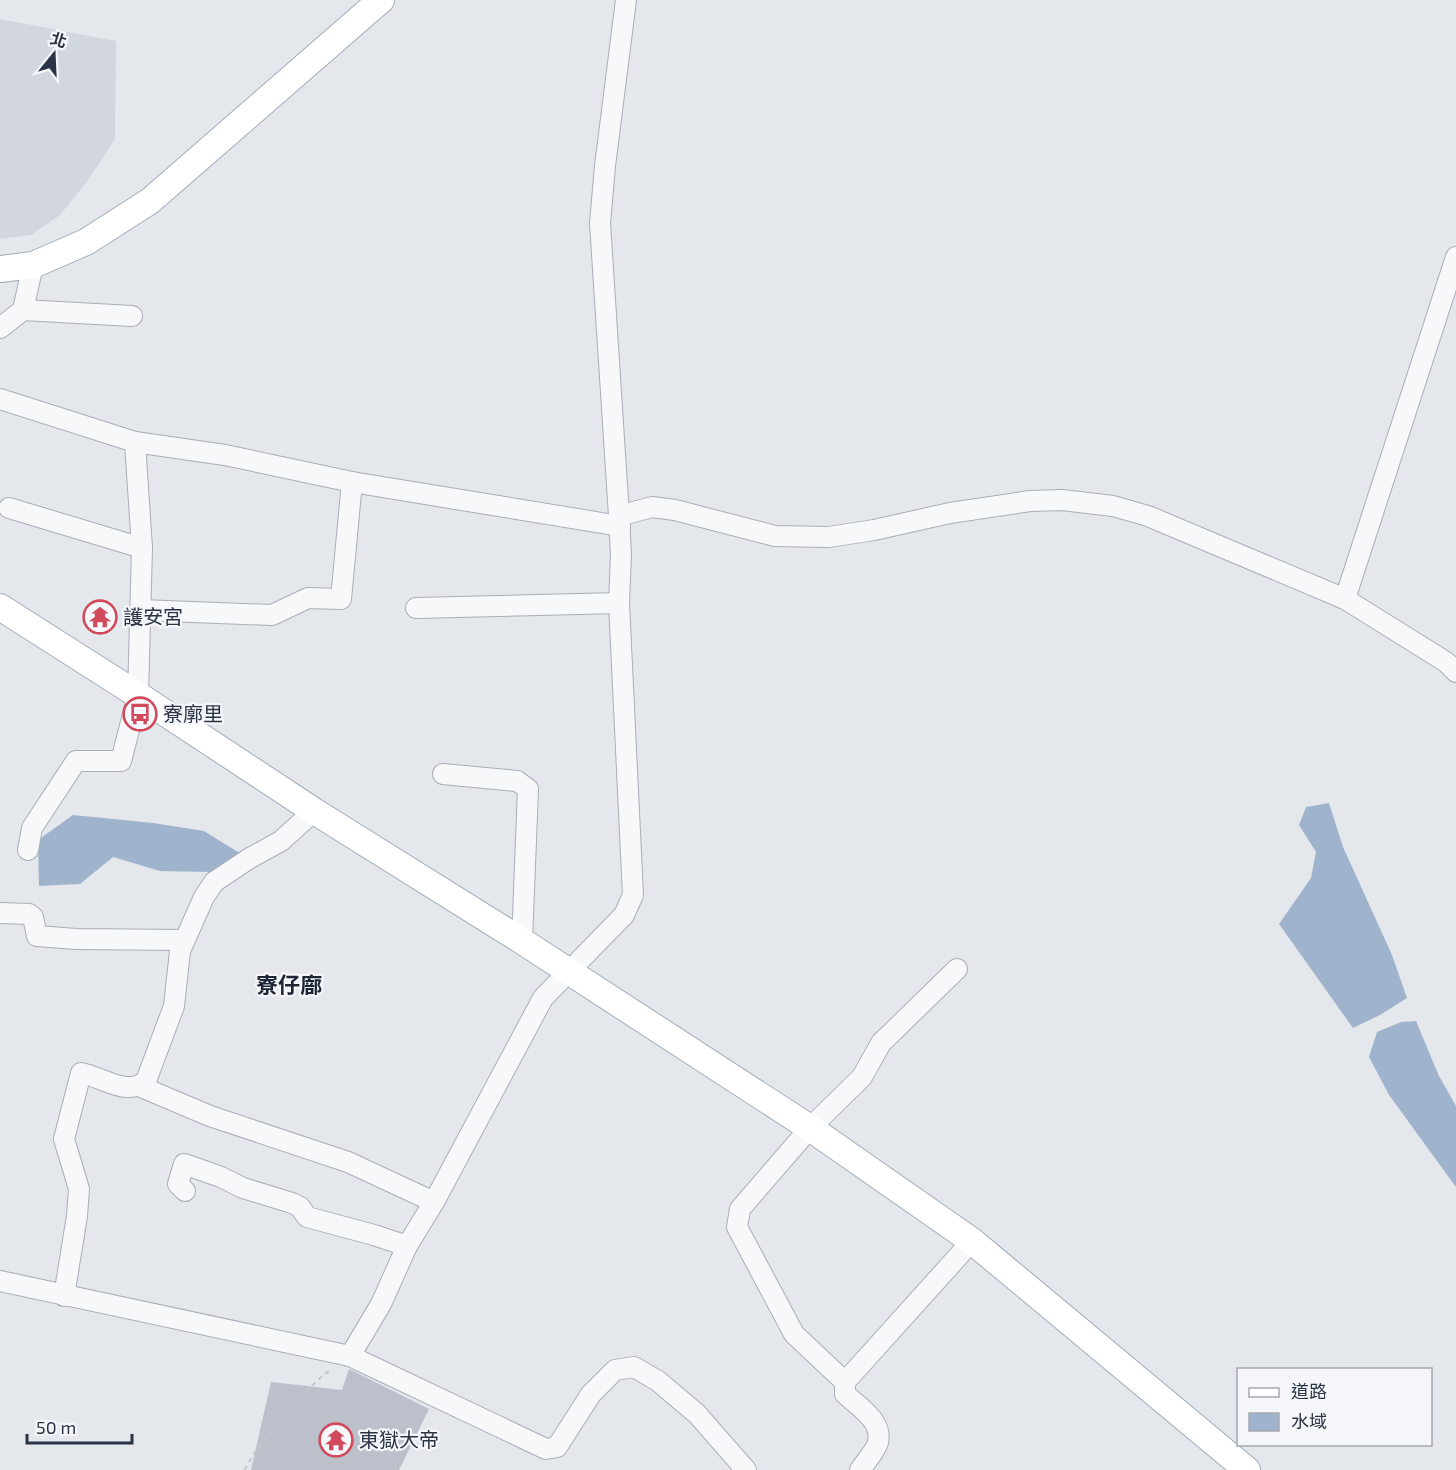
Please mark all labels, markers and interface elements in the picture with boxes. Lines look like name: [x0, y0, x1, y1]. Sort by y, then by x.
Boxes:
north arrow: [24, 24, 84, 84]
text: 北: [48, 28, 69, 51]
temple icon: 護安宮: [82, 599, 118, 635]
place label: 護安宮: [123, 604, 183, 628]
bus stop icon: 寮廓里: [122, 696, 158, 732]
place label: 寮廓里: [163, 701, 223, 725]
district label: 寮仔廍: [256, 971, 322, 997]
legend: [1237, 1368, 1432, 1446]
text: 道路: [1291, 1380, 1327, 1402]
scale bar: [27, 1407, 132, 1445]
text: 水域: [1291, 1410, 1327, 1432]
text: 50 m: [36, 1416, 76, 1438]
temple icon: 東獄大帝: [318, 1422, 354, 1458]
place label: 東獄大帝: [359, 1427, 439, 1451]

